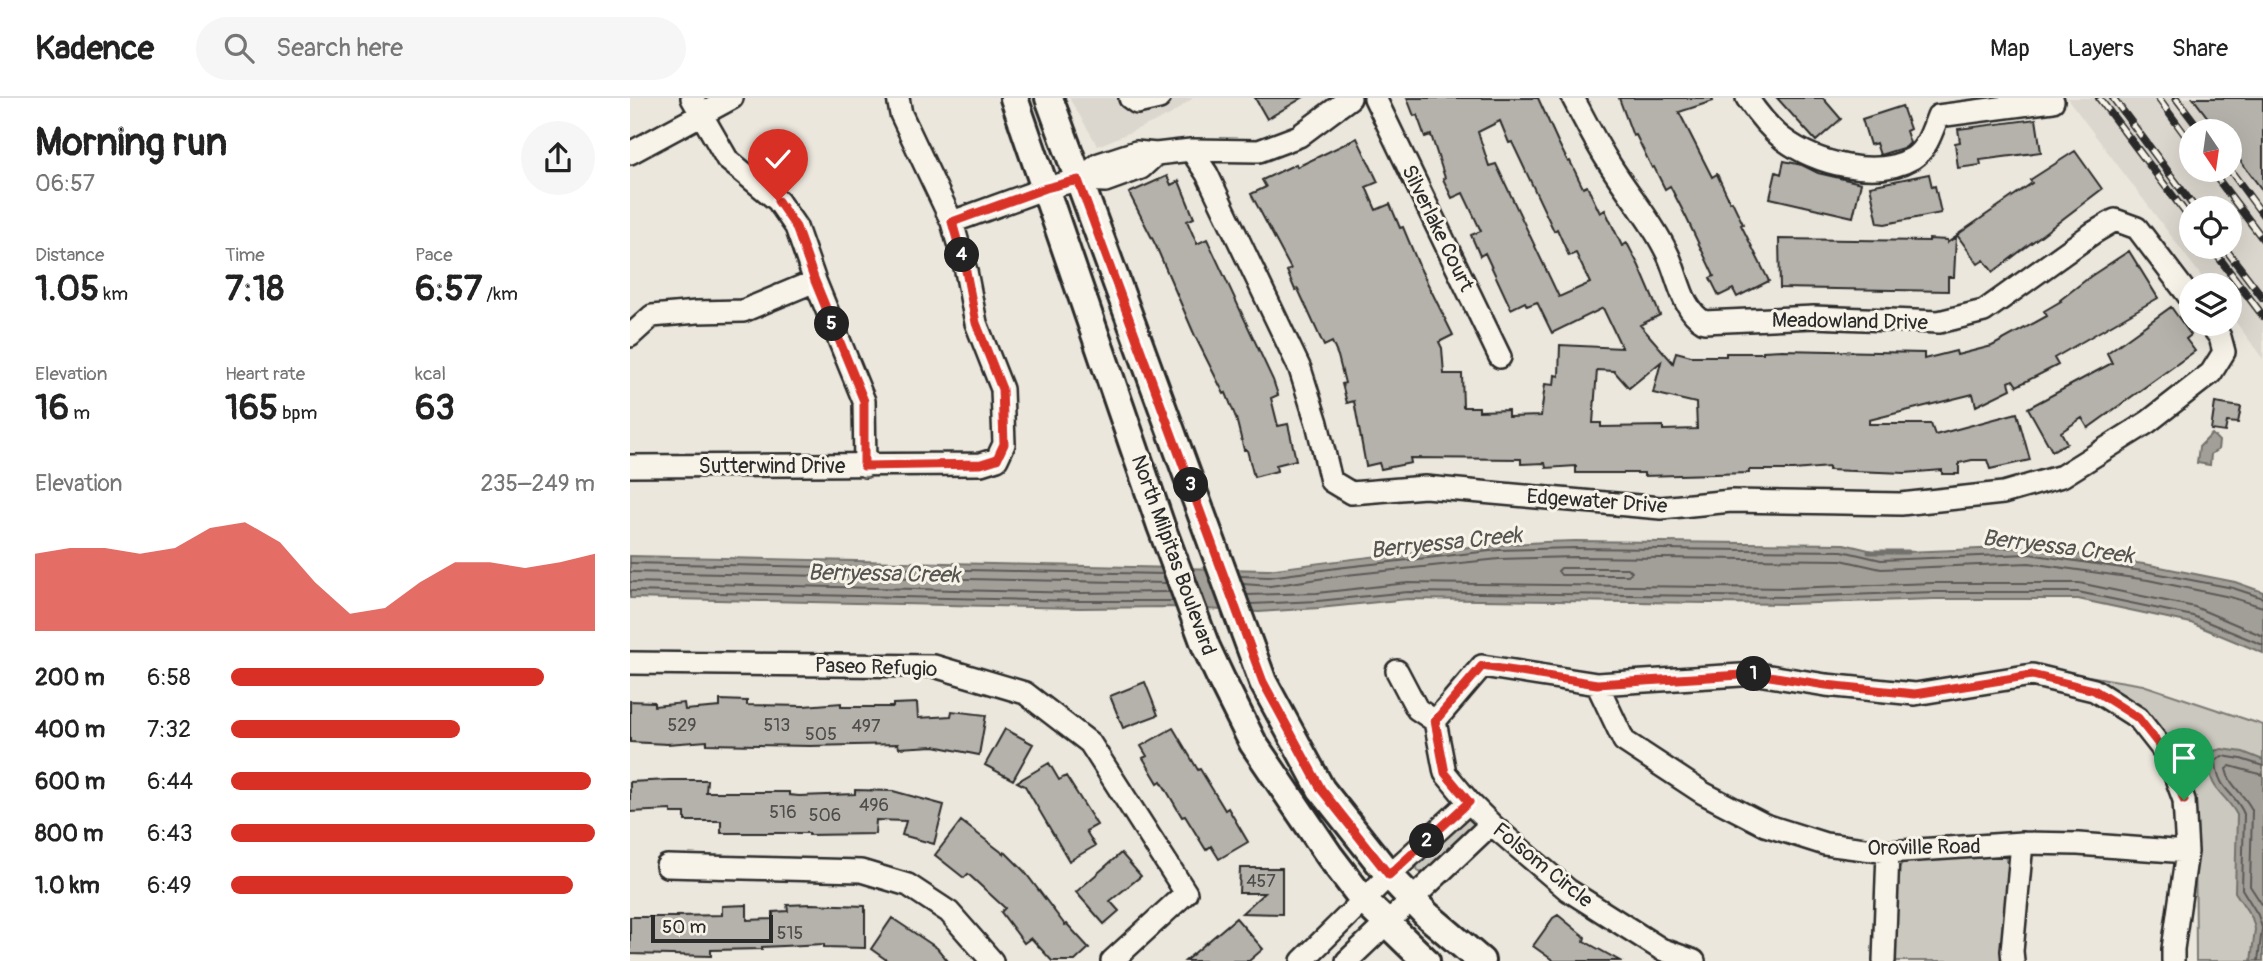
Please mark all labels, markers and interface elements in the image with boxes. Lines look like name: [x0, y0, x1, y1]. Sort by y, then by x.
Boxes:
search box: [196, 17, 686, 80]
text: Kadence: [35, 28, 154, 69]
icon: search: [220, 29, 258, 67]
text: Search here: [276, 32, 403, 64]
text: Map: [1990, 34, 2030, 63]
text: Layers: [2068, 34, 2134, 63]
text: Share: [2172, 34, 2228, 63]
text: Morning run: [35, 119, 227, 167]
north arrow: [2179, 119, 2242, 182]
map controls: [2179, 119, 2242, 336]
button: share: [521, 121, 595, 195]
pin: [748, 129, 808, 201]
icon: check: [759, 140, 797, 178]
street label: Silverlake Court: [1395, 161, 1480, 296]
text: 06:57: [35, 169, 95, 198]
button: locate: [2179, 196, 2242, 259]
pin: 4: [944, 238, 980, 272]
text: 4: [956, 242, 967, 266]
text: Distance: [35, 243, 104, 267]
text: Time: [225, 243, 265, 267]
text: Pace: [415, 243, 453, 267]
text: 1.05: [35, 267, 99, 311]
text: 7:18: [225, 267, 284, 311]
text: 6:57: [415, 267, 482, 311]
button: layers: [2179, 273, 2242, 336]
text: km: [99, 282, 128, 306]
text: /km: [482, 282, 518, 306]
pin: 5: [814, 306, 850, 342]
street label: Meadowland Drive: [1772, 307, 1929, 336]
text: 5: [826, 311, 837, 335]
text: Elevation: [35, 362, 107, 386]
text: Heart rate: [225, 362, 305, 386]
text: kcal: [415, 362, 446, 386]
text: 16: [35, 386, 69, 430]
text: 165: [225, 386, 278, 430]
text: 63: [415, 386, 455, 430]
text: m: [69, 401, 90, 425]
text: bpm: [278, 401, 317, 425]
street label: North Milpitas Boulevard: [1125, 451, 1222, 659]
street label: Sutterwind Drive: [699, 453, 846, 480]
pin: 3: [1174, 468, 1208, 502]
text: Elevation: [35, 469, 123, 498]
text: 235–249 m: [481, 469, 595, 498]
text: 3: [1185, 472, 1196, 496]
street label: Edgewater Drive: [1526, 483, 1669, 520]
water label: Berryessa Creek: [1369, 520, 1526, 565]
water label: Berryessa Creek: [1981, 523, 2138, 570]
water label: Berryessa Creek: [808, 558, 963, 589]
street label: Paseo Refugio: [814, 652, 938, 683]
pin: 1: [1736, 656, 1772, 692]
text: 1: [1750, 661, 1757, 685]
text: 200 m: [35, 663, 105, 692]
text: 6:58: [147, 663, 191, 692]
house number: 529: [667, 714, 697, 737]
house number: 513: [764, 714, 790, 737]
text: 400 m: [35, 715, 105, 744]
text: 7:32: [147, 715, 191, 744]
house number: 497: [851, 715, 881, 738]
house number: 505: [805, 723, 837, 746]
pin: [2154, 728, 2214, 800]
icon: arrive: [2165, 739, 2203, 777]
text: 600 m: [35, 767, 105, 796]
text: 6:44: [147, 767, 193, 796]
house number: 496: [859, 794, 889, 817]
house number: 516: [769, 801, 797, 824]
house number: 506: [809, 804, 841, 827]
street label: Folsom Circle: [1487, 817, 1599, 914]
text: 800 m: [35, 819, 103, 848]
text: 6:43: [147, 819, 193, 848]
pin: 2: [1410, 824, 1444, 858]
text: 2: [1421, 828, 1432, 852]
street label: Oroville Road: [1867, 833, 1981, 862]
house number: 457: [1246, 870, 1276, 893]
text: 1.0 km: [35, 871, 100, 900]
text: 6:49: [147, 871, 192, 900]
scale bar: [651, 912, 774, 944]
text: 50 m: [662, 915, 706, 939]
house number: 515: [777, 922, 803, 945]

